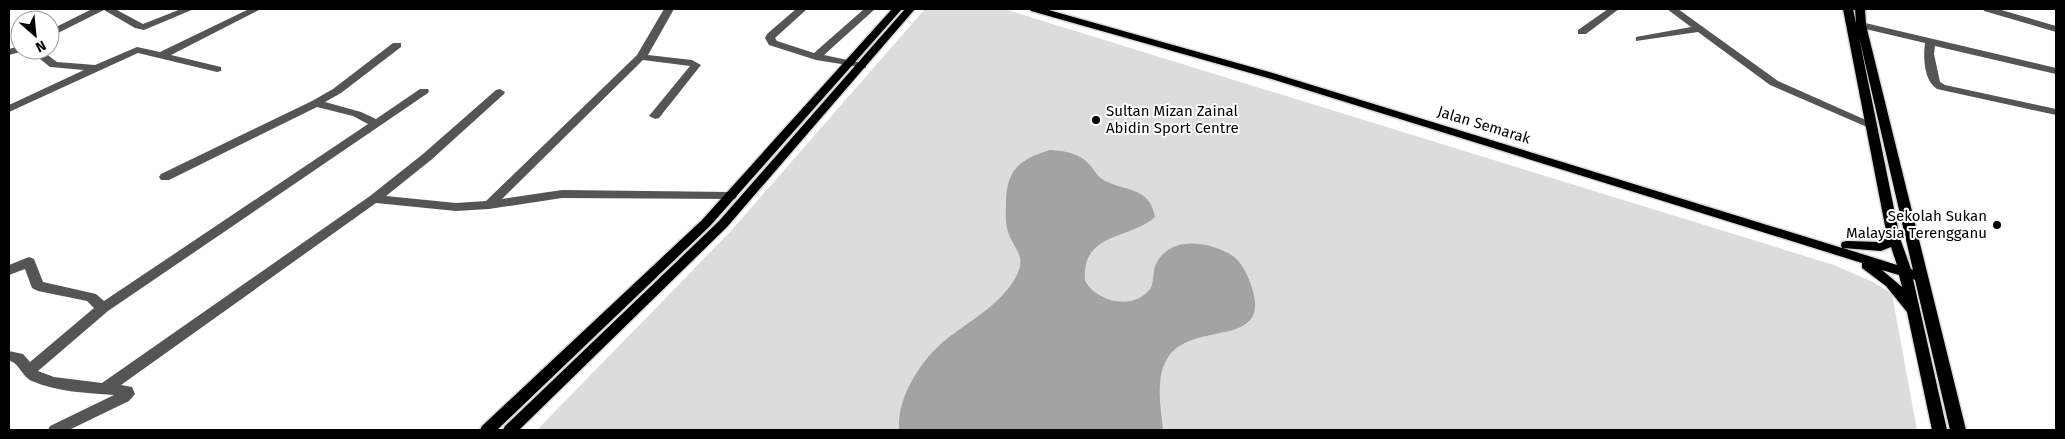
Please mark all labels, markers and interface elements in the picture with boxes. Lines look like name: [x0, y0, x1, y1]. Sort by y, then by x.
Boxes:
north arrow: [10, 10, 60, 60]
text: N: [33, 36, 49, 56]
place label: Sultan Mizan Zainal Abidin Sport Centre: [1106, 102, 1239, 137]
street label: Jalan Semarak: [1435, 102, 1533, 148]
marker: Sultan Mizan Zainal Abidin Sport Centre: [1090, 114, 1102, 126]
place label: Sekolah Sukan Malaysia Terengganu: [1846, 207, 1987, 242]
marker: Sekolah Sukan Malaysia Terengganu: [1991, 219, 2003, 231]

